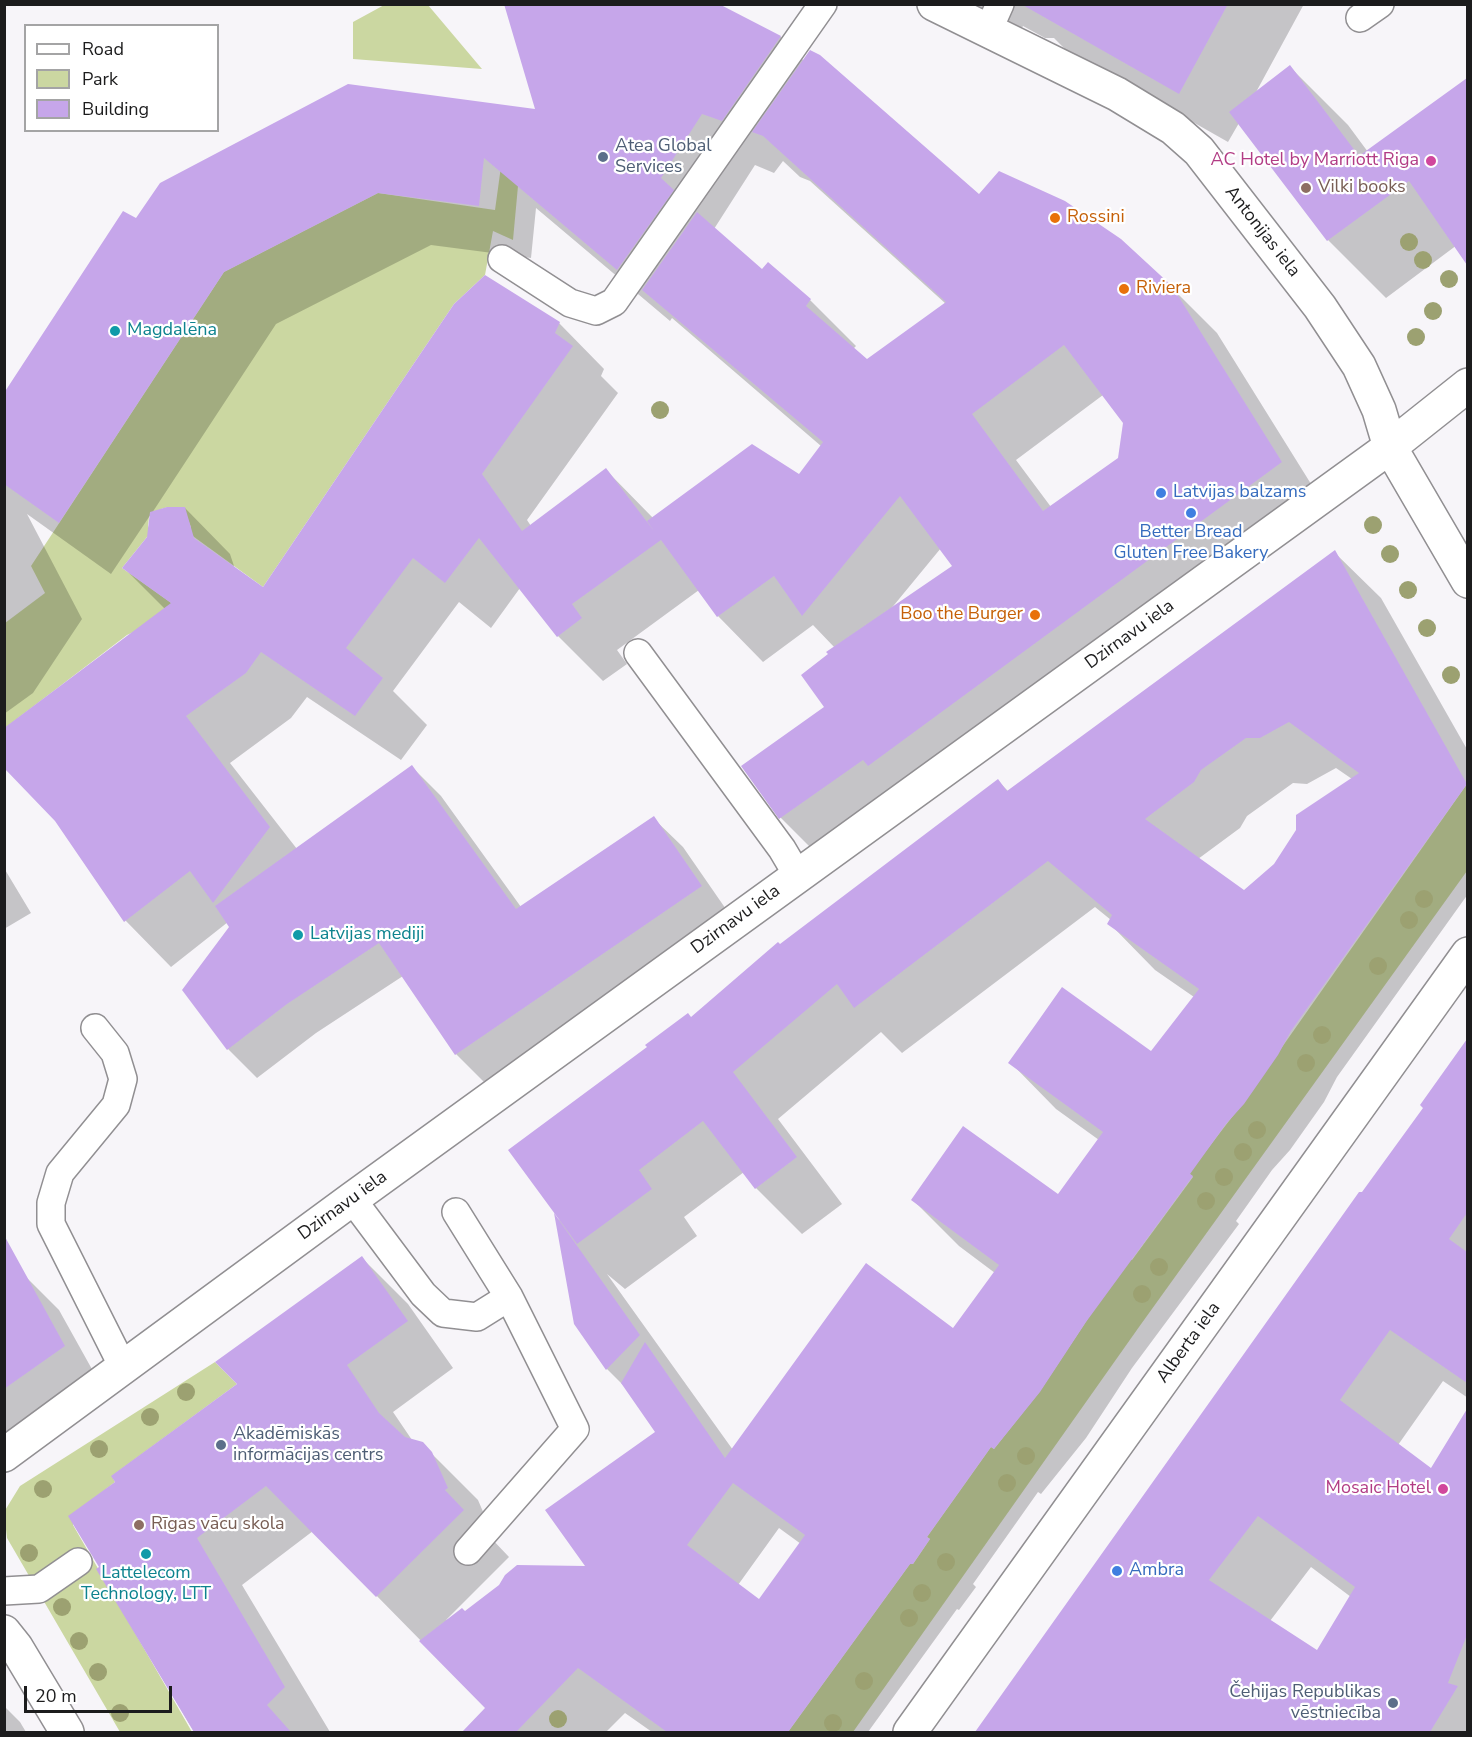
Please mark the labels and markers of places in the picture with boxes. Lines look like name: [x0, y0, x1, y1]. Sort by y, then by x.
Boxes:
place label: Atea Global Services: [615, 136, 712, 178]
marker: Atea Global Services: [596, 150, 610, 164]
place label: AC Hotel by Marriott Riga: [1211, 150, 1419, 172]
marker: AC Hotel by Marriott Riga: [1424, 154, 1438, 168]
place label: Vilki books: [1318, 177, 1406, 199]
marker: Vilki books: [1299, 181, 1313, 195]
place label: Rossini: [1067, 207, 1125, 229]
marker: Rossini: [1048, 211, 1062, 225]
place label: Riviera: [1136, 278, 1191, 300]
marker: Riviera: [1117, 282, 1131, 296]
place label: Magdalēna: [127, 320, 217, 342]
marker: Magdalēna: [108, 324, 122, 338]
place label: Latvijas balzams: [1173, 482, 1306, 504]
marker: Latvijas balzams: [1154, 486, 1168, 500]
marker: Better Bread Gluten Free Bakery: [1184, 506, 1198, 520]
place label: Better Bread Gluten Free Bakery: [1113, 522, 1269, 564]
place label: Boo the Burger: [900, 604, 1023, 626]
marker: Boo the Burger: [1028, 608, 1042, 622]
place label: Latvijas mediji: [310, 924, 424, 946]
marker: Latvijas mediji: [291, 928, 305, 942]
place label: Akadēmiskās informācijas centrs: [233, 1424, 383, 1466]
marker: Akadēmiskās informācijas centrs: [214, 1438, 228, 1452]
place label: Mosaic Hotel: [1326, 1478, 1431, 1500]
marker: Mosaic Hotel: [1436, 1482, 1450, 1496]
place label: Rīgas vācu skola: [151, 1514, 285, 1536]
marker: Rīgas vācu skola: [132, 1518, 146, 1532]
marker: Lattelecom Technology, LTT: [139, 1547, 153, 1561]
place label: Ambra: [1129, 1560, 1184, 1582]
place label: Lattelecom Technology, LTT: [81, 1563, 211, 1606]
marker: Ambra: [1110, 1564, 1124, 1578]
place label: Čehijas Republikas vēstniecība: [1229, 1682, 1381, 1724]
marker: Čehijas Republikas vēstniecība: [1386, 1696, 1400, 1710]

